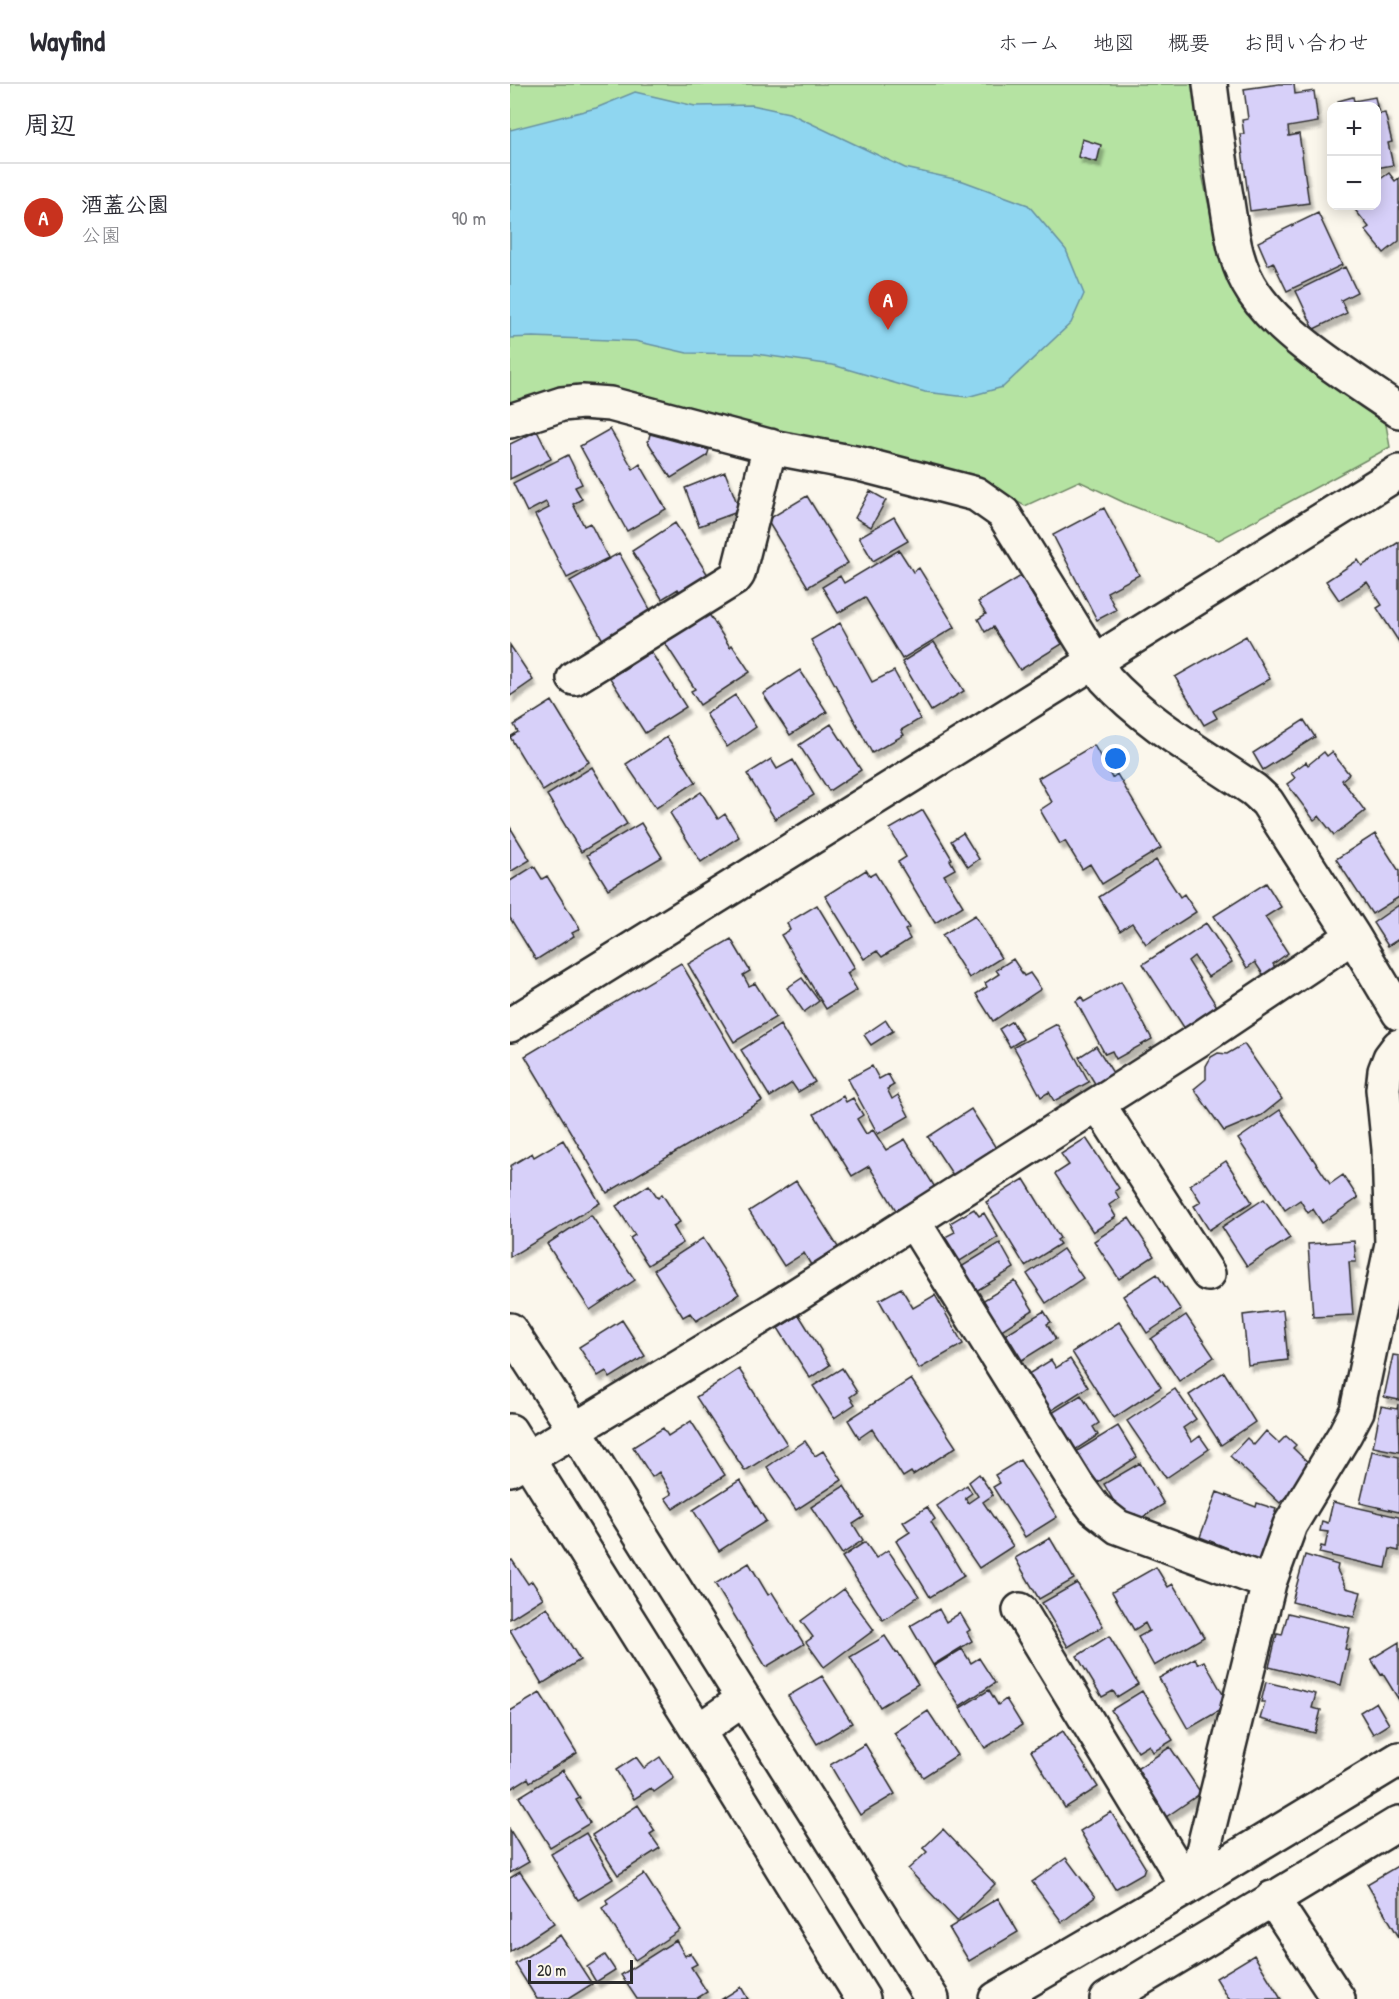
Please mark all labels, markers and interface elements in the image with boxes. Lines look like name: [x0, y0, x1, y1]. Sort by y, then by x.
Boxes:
text: Wayfind: [30, 22, 105, 60]
text: ホーム: [998, 28, 1060, 57]
text: 地図: [1093, 28, 1135, 57]
text: 概要: [1168, 28, 1210, 57]
text: お問い合わせ: [1243, 28, 1369, 57]
map controls: [1327, 102, 1381, 210]
button: +: [1327, 102, 1381, 156]
text: 周辺: [24, 107, 76, 142]
button: −: [1327, 156, 1381, 210]
text: 酒蓋公園: [81, 189, 169, 219]
text: A: [39, 204, 48, 231]
text: 90 m: [452, 204, 486, 231]
text: 公園: [81, 221, 121, 248]
pin: A: [868, 280, 908, 330]
your location: [1101, 744, 1130, 773]
scale bar: [528, 1957, 633, 1984]
text: 20 m: [537, 1959, 566, 1981]

